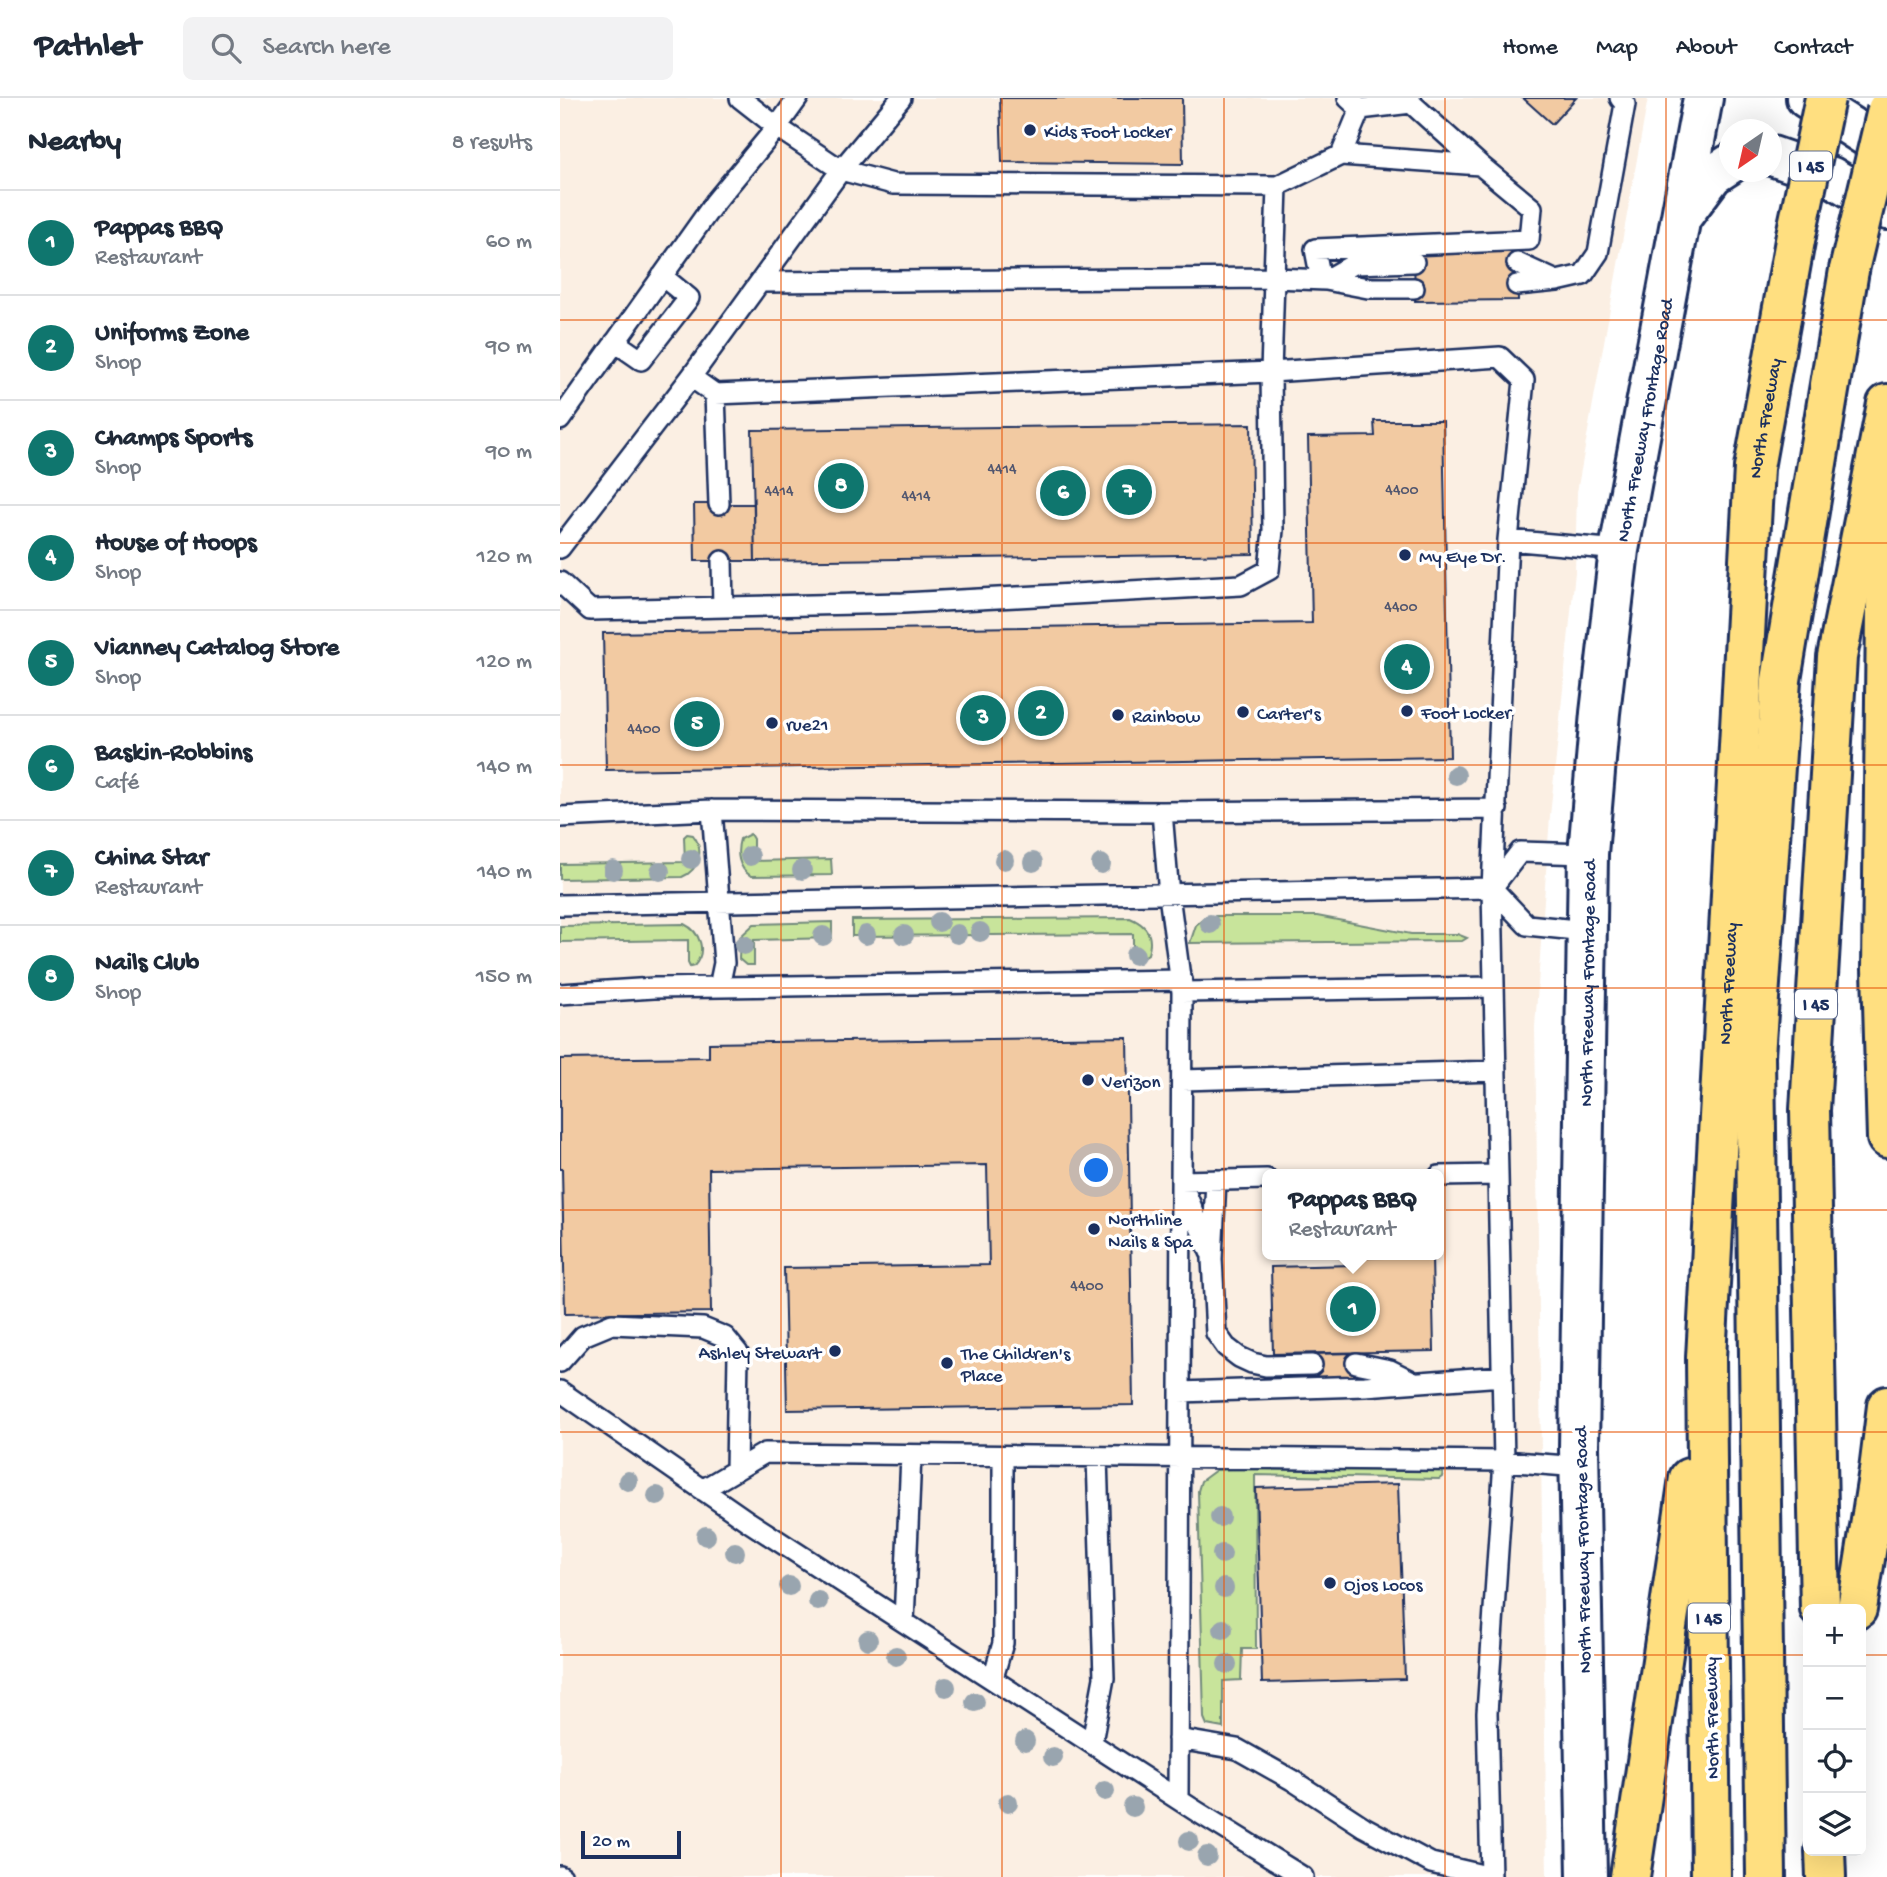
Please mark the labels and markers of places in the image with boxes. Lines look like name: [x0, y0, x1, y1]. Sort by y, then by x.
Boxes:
marker: Kids Foot Locker: [1022, 122, 1038, 138]
place label: Kids Foot Locker: [1044, 122, 1173, 145]
pin: 8: [818, 460, 864, 512]
pin: 7: [1106, 466, 1152, 518]
pin: 6: [1040, 467, 1086, 519]
marker: My Eye Dr.: [1397, 547, 1413, 563]
place label: My Eye Dr.: [1419, 547, 1507, 570]
pin: 4: [1384, 641, 1430, 693]
pin: 2: [1018, 687, 1064, 739]
pin: 3: [960, 692, 1006, 744]
pin: 5: [674, 698, 720, 750]
marker: Foot Locker: [1399, 703, 1415, 719]
place label: Foot Locker: [1420, 703, 1513, 726]
marker: Carter's: [1235, 704, 1251, 720]
place label: Carter's: [1257, 704, 1322, 727]
marker: Rainbow: [1110, 707, 1126, 723]
place label: Rainbow: [1132, 707, 1201, 730]
marker: rue21: [764, 715, 780, 731]
place label: rue21: [786, 715, 828, 738]
marker: Verizon: [1080, 1072, 1096, 1088]
place label: Verizon: [1101, 1072, 1160, 1095]
place label: Northline Nails & Spa: [1108, 1210, 1194, 1255]
marker: Northline Nails & Spa: [1086, 1221, 1102, 1237]
pin: 1: [1330, 1283, 1376, 1335]
place label: Ashley Stewart: [699, 1343, 823, 1366]
marker: Ashley Stewart: [827, 1343, 843, 1359]
place label: The Children's Place: [960, 1344, 1071, 1389]
marker: The Children's Place: [939, 1355, 955, 1371]
marker: Ojos Locos: [1322, 1575, 1338, 1591]
place label: Ojos Locos: [1344, 1575, 1423, 1598]

